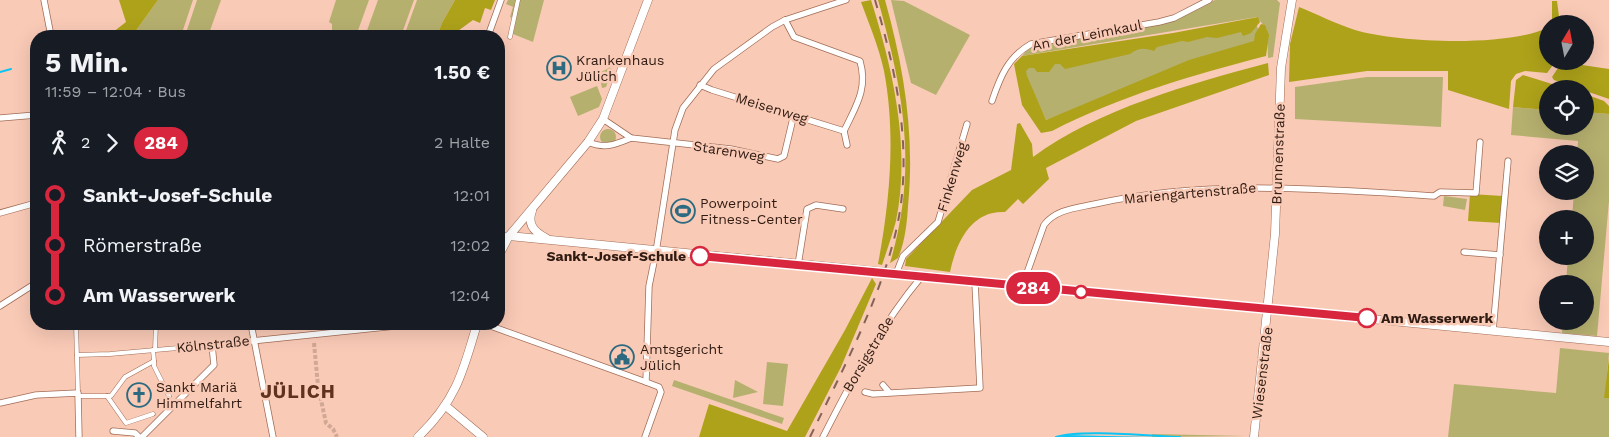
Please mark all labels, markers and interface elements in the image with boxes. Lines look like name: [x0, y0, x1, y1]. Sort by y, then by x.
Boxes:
north arrow: [1539, 15, 1594, 70]
map controls: [1539, 15, 1594, 330]
street label: An der Leimkaul: [1031, 16, 1144, 54]
text: 5 Min.: [45, 46, 128, 79]
place label: Krankenhaus Jülich: [576, 52, 664, 84]
hospital icon: Krankenhaus Jülich: [546, 55, 572, 81]
text: 1.50 €: [434, 61, 490, 84]
button: locate: [1539, 80, 1594, 135]
text: 11:59 – 12:04 · Bus: [45, 82, 186, 101]
street label: Meisenweg: [734, 89, 811, 127]
street label: Brunnenstraße: [1268, 103, 1288, 205]
icon: walk: [45, 129, 73, 157]
icon: forward: [98, 129, 126, 157]
text: 284: [144, 132, 178, 153]
text: 2: [81, 133, 90, 152]
text: 2 Halte: [434, 133, 490, 152]
street label: Starenweg: [692, 137, 766, 165]
street label: Finkenweg: [934, 140, 970, 214]
button: layers: [1539, 145, 1594, 200]
street label: Mariengartenstraße: [1123, 179, 1257, 207]
text: Sankt-Josef-Schule: [83, 184, 272, 207]
text: 12:01: [454, 186, 490, 205]
place label: Powerpoint Fitness-Center: [700, 195, 803, 227]
sports icon: Powerpoint Fitness-Center: [670, 198, 696, 224]
button: +: [1539, 210, 1594, 265]
text: Römerstraße: [83, 234, 202, 257]
text: 12:02: [450, 236, 490, 255]
marker: Sankt-Josef-Schule: [690, 246, 710, 266]
place label: Sankt-Josef-Schule: [547, 248, 686, 264]
line badge: 284: [1004, 272, 1062, 304]
button: −: [1539, 275, 1594, 330]
text: 284: [1016, 277, 1050, 298]
text: Am Wasserwerk: [83, 284, 235, 307]
unlabelled marker: [1074, 285, 1088, 299]
text: 12:04: [450, 286, 490, 305]
marker: Am Wasserwerk: [1357, 308, 1377, 328]
place label: Am Wasserwerk: [1381, 310, 1493, 326]
street label: Borsigstraße: [839, 313, 897, 395]
street label: Wiesenstraße: [1248, 326, 1276, 420]
street label: Kölnstraße: [176, 332, 250, 356]
place label: Amtsgericht Jülich: [640, 341, 723, 373]
public building icon: Amtsgericht Jülich: [609, 344, 635, 370]
place label: Sankt Mariä Himmelfahrt: [156, 379, 242, 411]
district label: JÜLICH: [260, 380, 336, 403]
church icon: Sankt Mariä Himmelfahrt: [126, 382, 152, 408]

